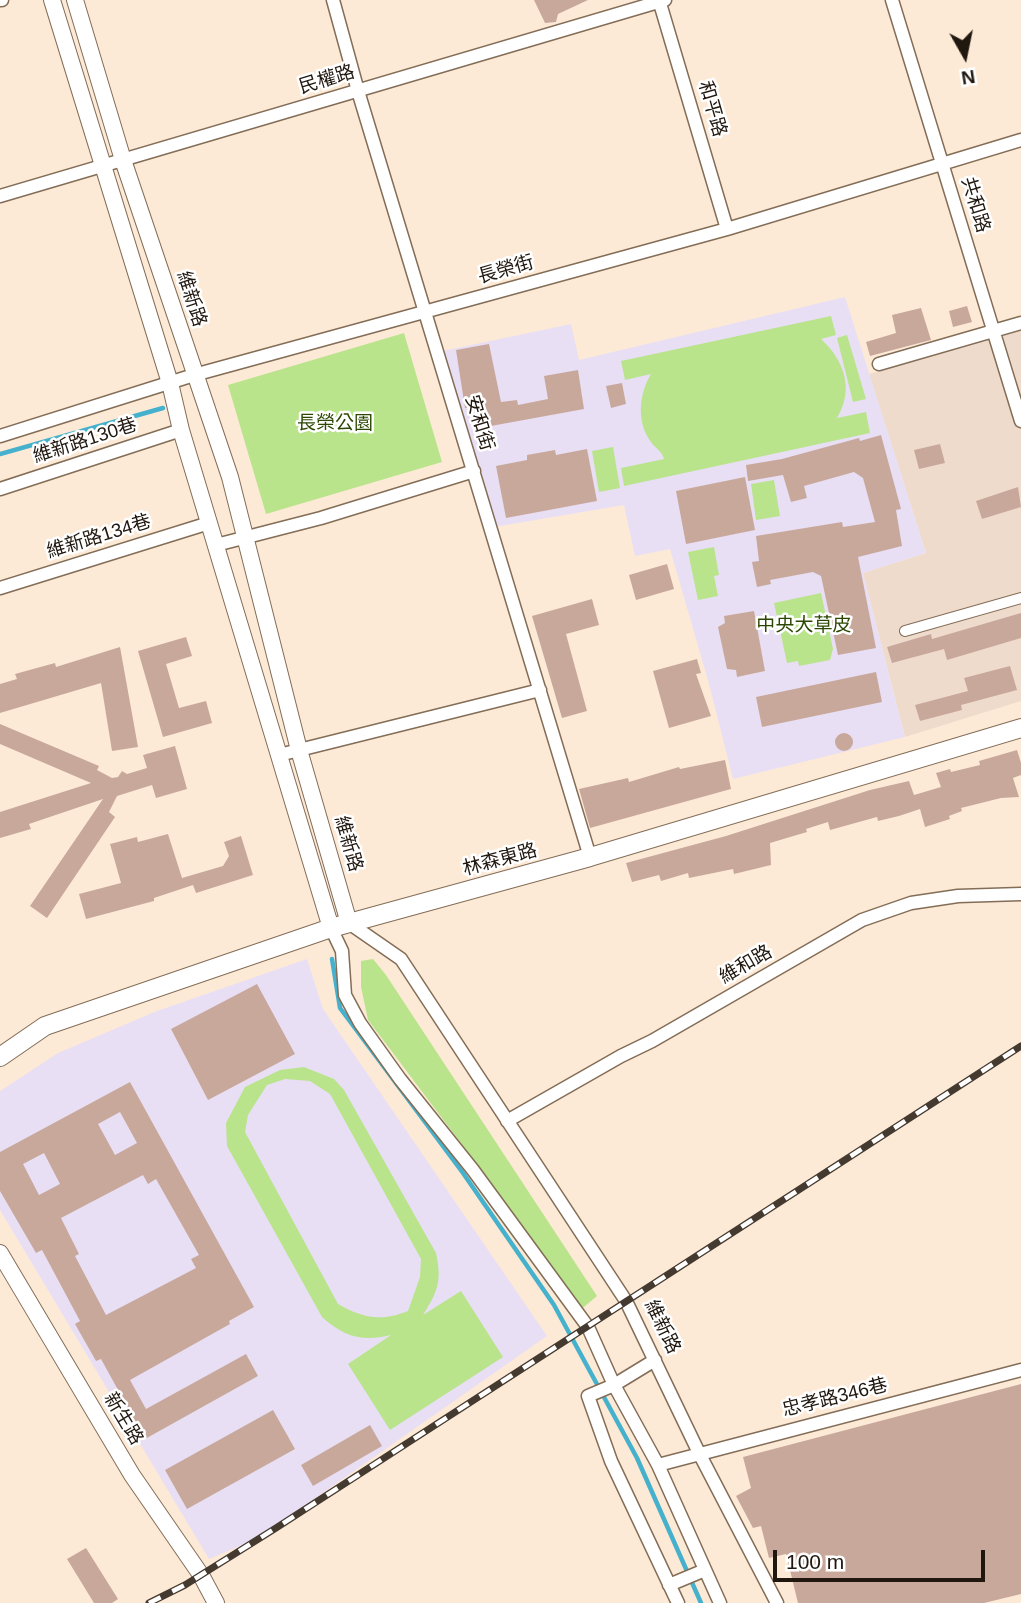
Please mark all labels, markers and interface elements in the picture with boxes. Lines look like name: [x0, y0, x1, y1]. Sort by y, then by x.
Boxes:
north arrow: [930, 21, 1000, 91]
street label: 民權路: [296, 61, 358, 99]
text: N: [960, 66, 977, 89]
street label: 和平路: [693, 78, 731, 140]
street label: 共和路: [956, 174, 994, 236]
street label: 長榮街: [475, 251, 537, 289]
street label: 維新路: [171, 268, 211, 330]
street label: 安和街: [460, 392, 498, 454]
park label: 長榮公園: [297, 413, 373, 435]
street label: 維新路130巷: [30, 414, 140, 468]
street label: 維新路134巷: [44, 510, 154, 564]
park label: 中央大草皮: [757, 615, 851, 637]
street label: 維新路: [329, 813, 367, 875]
street label: 林森東路: [460, 839, 540, 881]
street label: 維和路: [716, 941, 776, 989]
street label: 維新路: [639, 1296, 685, 1358]
street label: 忠孝路346巷: [780, 1374, 890, 1422]
street label: 新生路: [99, 1389, 147, 1449]
scale bar: [776, 1536, 988, 1580]
text: 100 m: [786, 1550, 844, 1573]

